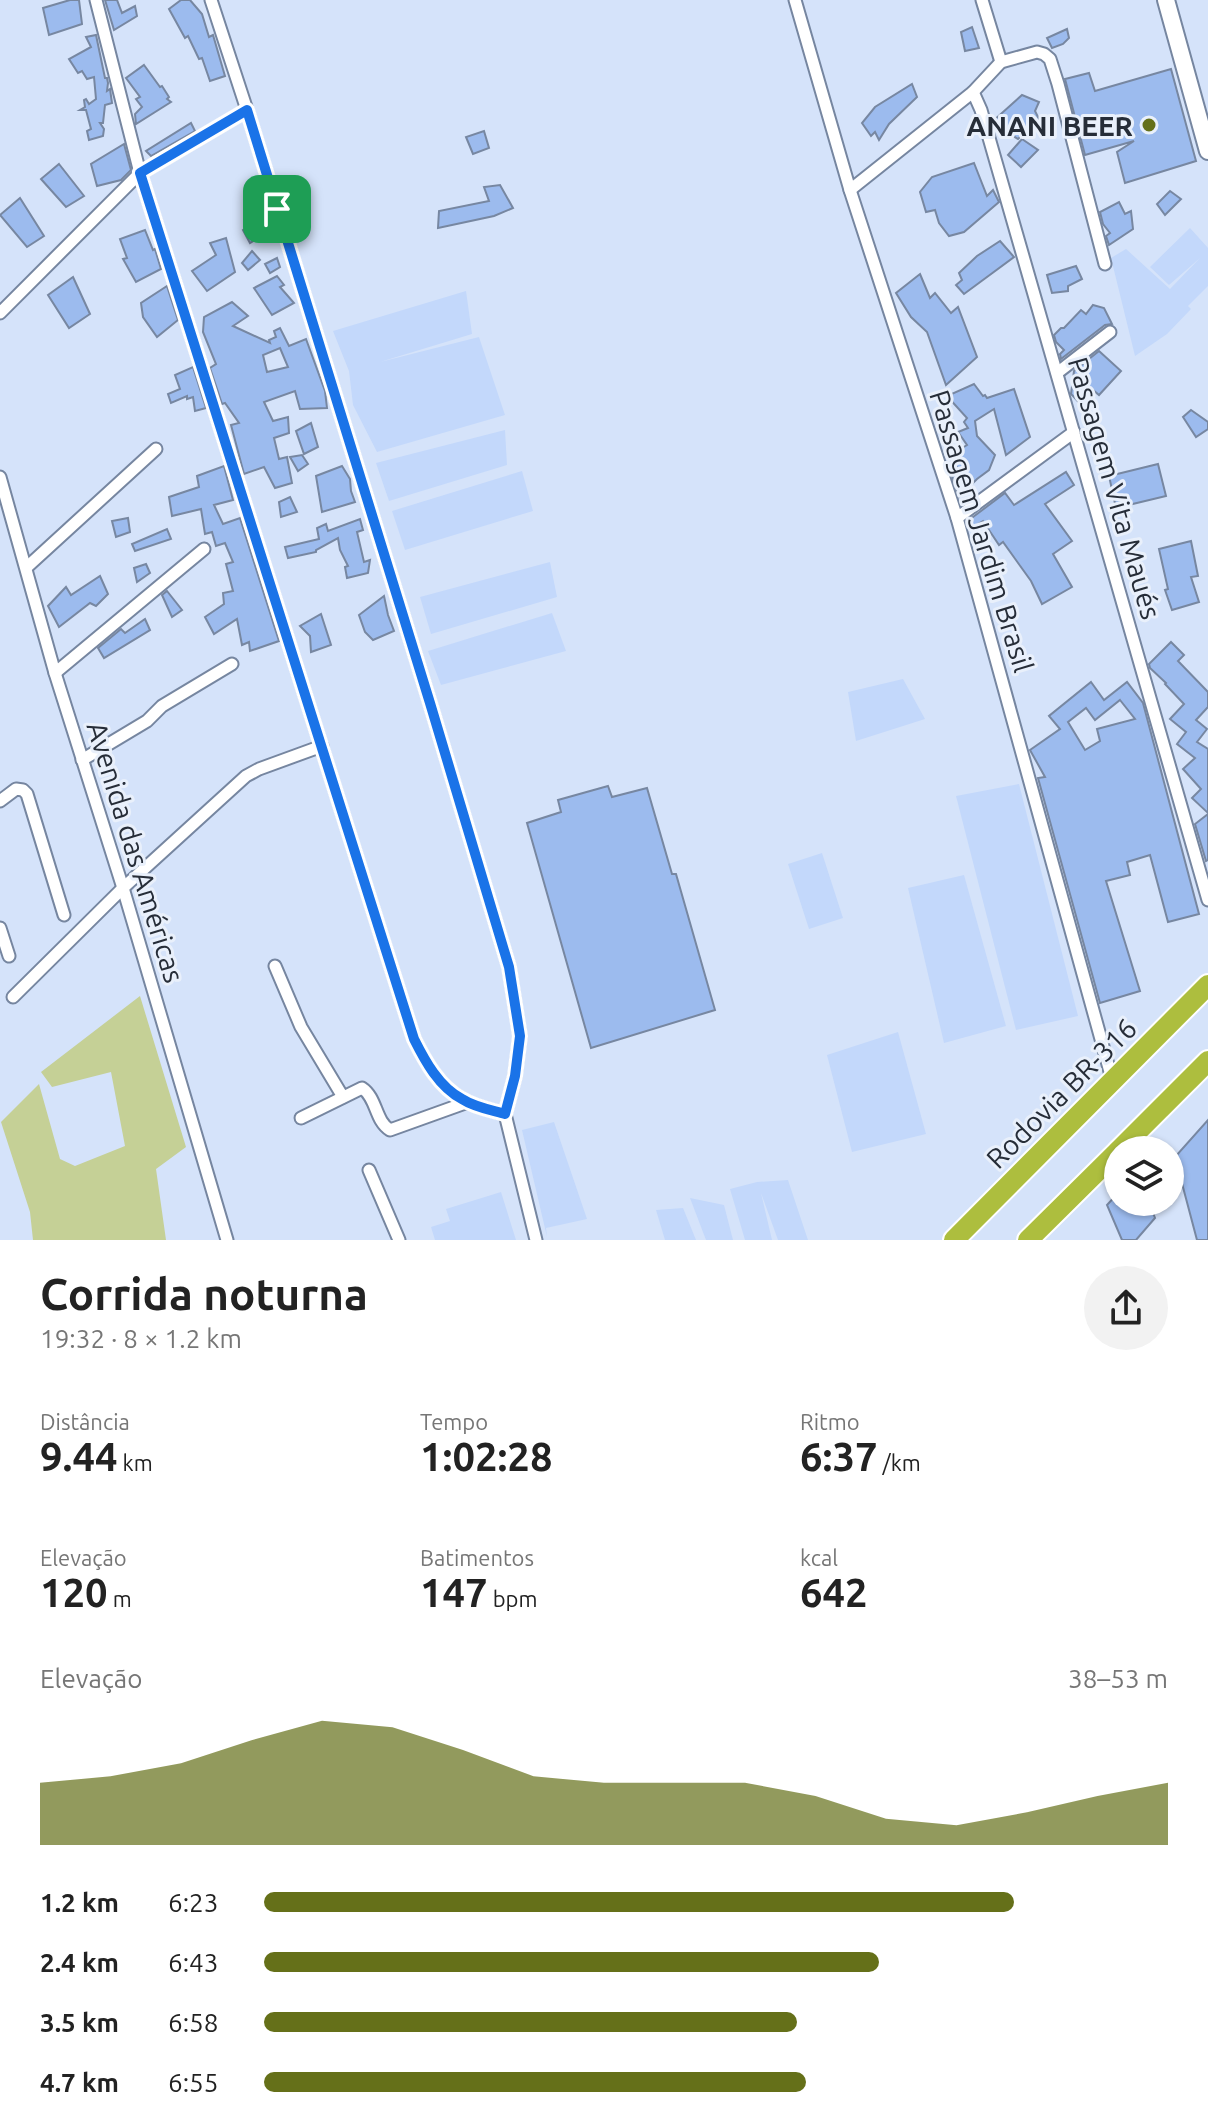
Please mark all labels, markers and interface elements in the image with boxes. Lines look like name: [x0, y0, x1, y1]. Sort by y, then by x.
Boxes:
place label: ANANI BEER: [967, 110, 1133, 141]
marker: ANANI BEER: [1140, 116, 1158, 134]
pin: [243, 175, 311, 243]
icon: arrive: [255, 187, 299, 231]
street label: Passagem Vita Maués: [1063, 353, 1167, 623]
street label: Passagem Jardim Brasil: [924, 386, 1040, 676]
street label: Avenida das Américas: [82, 718, 190, 986]
street label: Rodovia BR-316: [980, 1012, 1142, 1174]
map controls: [1104, 1136, 1184, 1216]
button: layers: [1104, 1136, 1184, 1216]
button: share: [1084, 1266, 1168, 1350]
text: Corrida noturna: [40, 1269, 368, 1318]
text: 19:32 · 8 × 1.2 km: [40, 1324, 242, 1353]
text: Distância: [40, 1409, 130, 1434]
text: Tempo: [420, 1409, 488, 1434]
text: Ritmo: [800, 1409, 860, 1434]
text: 9.44: [40, 1434, 118, 1479]
text: 1:02:28: [420, 1434, 552, 1479]
text: 6:37: [800, 1434, 878, 1479]
text: km: [118, 1450, 153, 1475]
text: /km: [878, 1450, 921, 1475]
text: Elevação: [40, 1545, 127, 1570]
text: Batimentos: [420, 1545, 534, 1570]
text: kcal: [800, 1545, 838, 1570]
text: 120: [40, 1570, 108, 1615]
text: 147: [420, 1570, 488, 1615]
text: 642: [800, 1570, 868, 1615]
text: m: [108, 1586, 132, 1611]
text: bpm: [488, 1586, 537, 1611]
text: Elevação: [40, 1664, 142, 1693]
text: 38–53 m: [1068, 1664, 1168, 1693]
text: 1.2 km: [40, 1888, 119, 1917]
text: 6:23: [168, 1888, 218, 1917]
text: 2.4 km: [40, 1948, 119, 1977]
text: 6:43: [168, 1948, 218, 1977]
text: 3.5 km: [40, 2008, 119, 2037]
text: 6:58: [168, 2008, 218, 2037]
text: 4.7 km: [40, 2068, 119, 2097]
text: 6:55: [168, 2068, 218, 2097]

